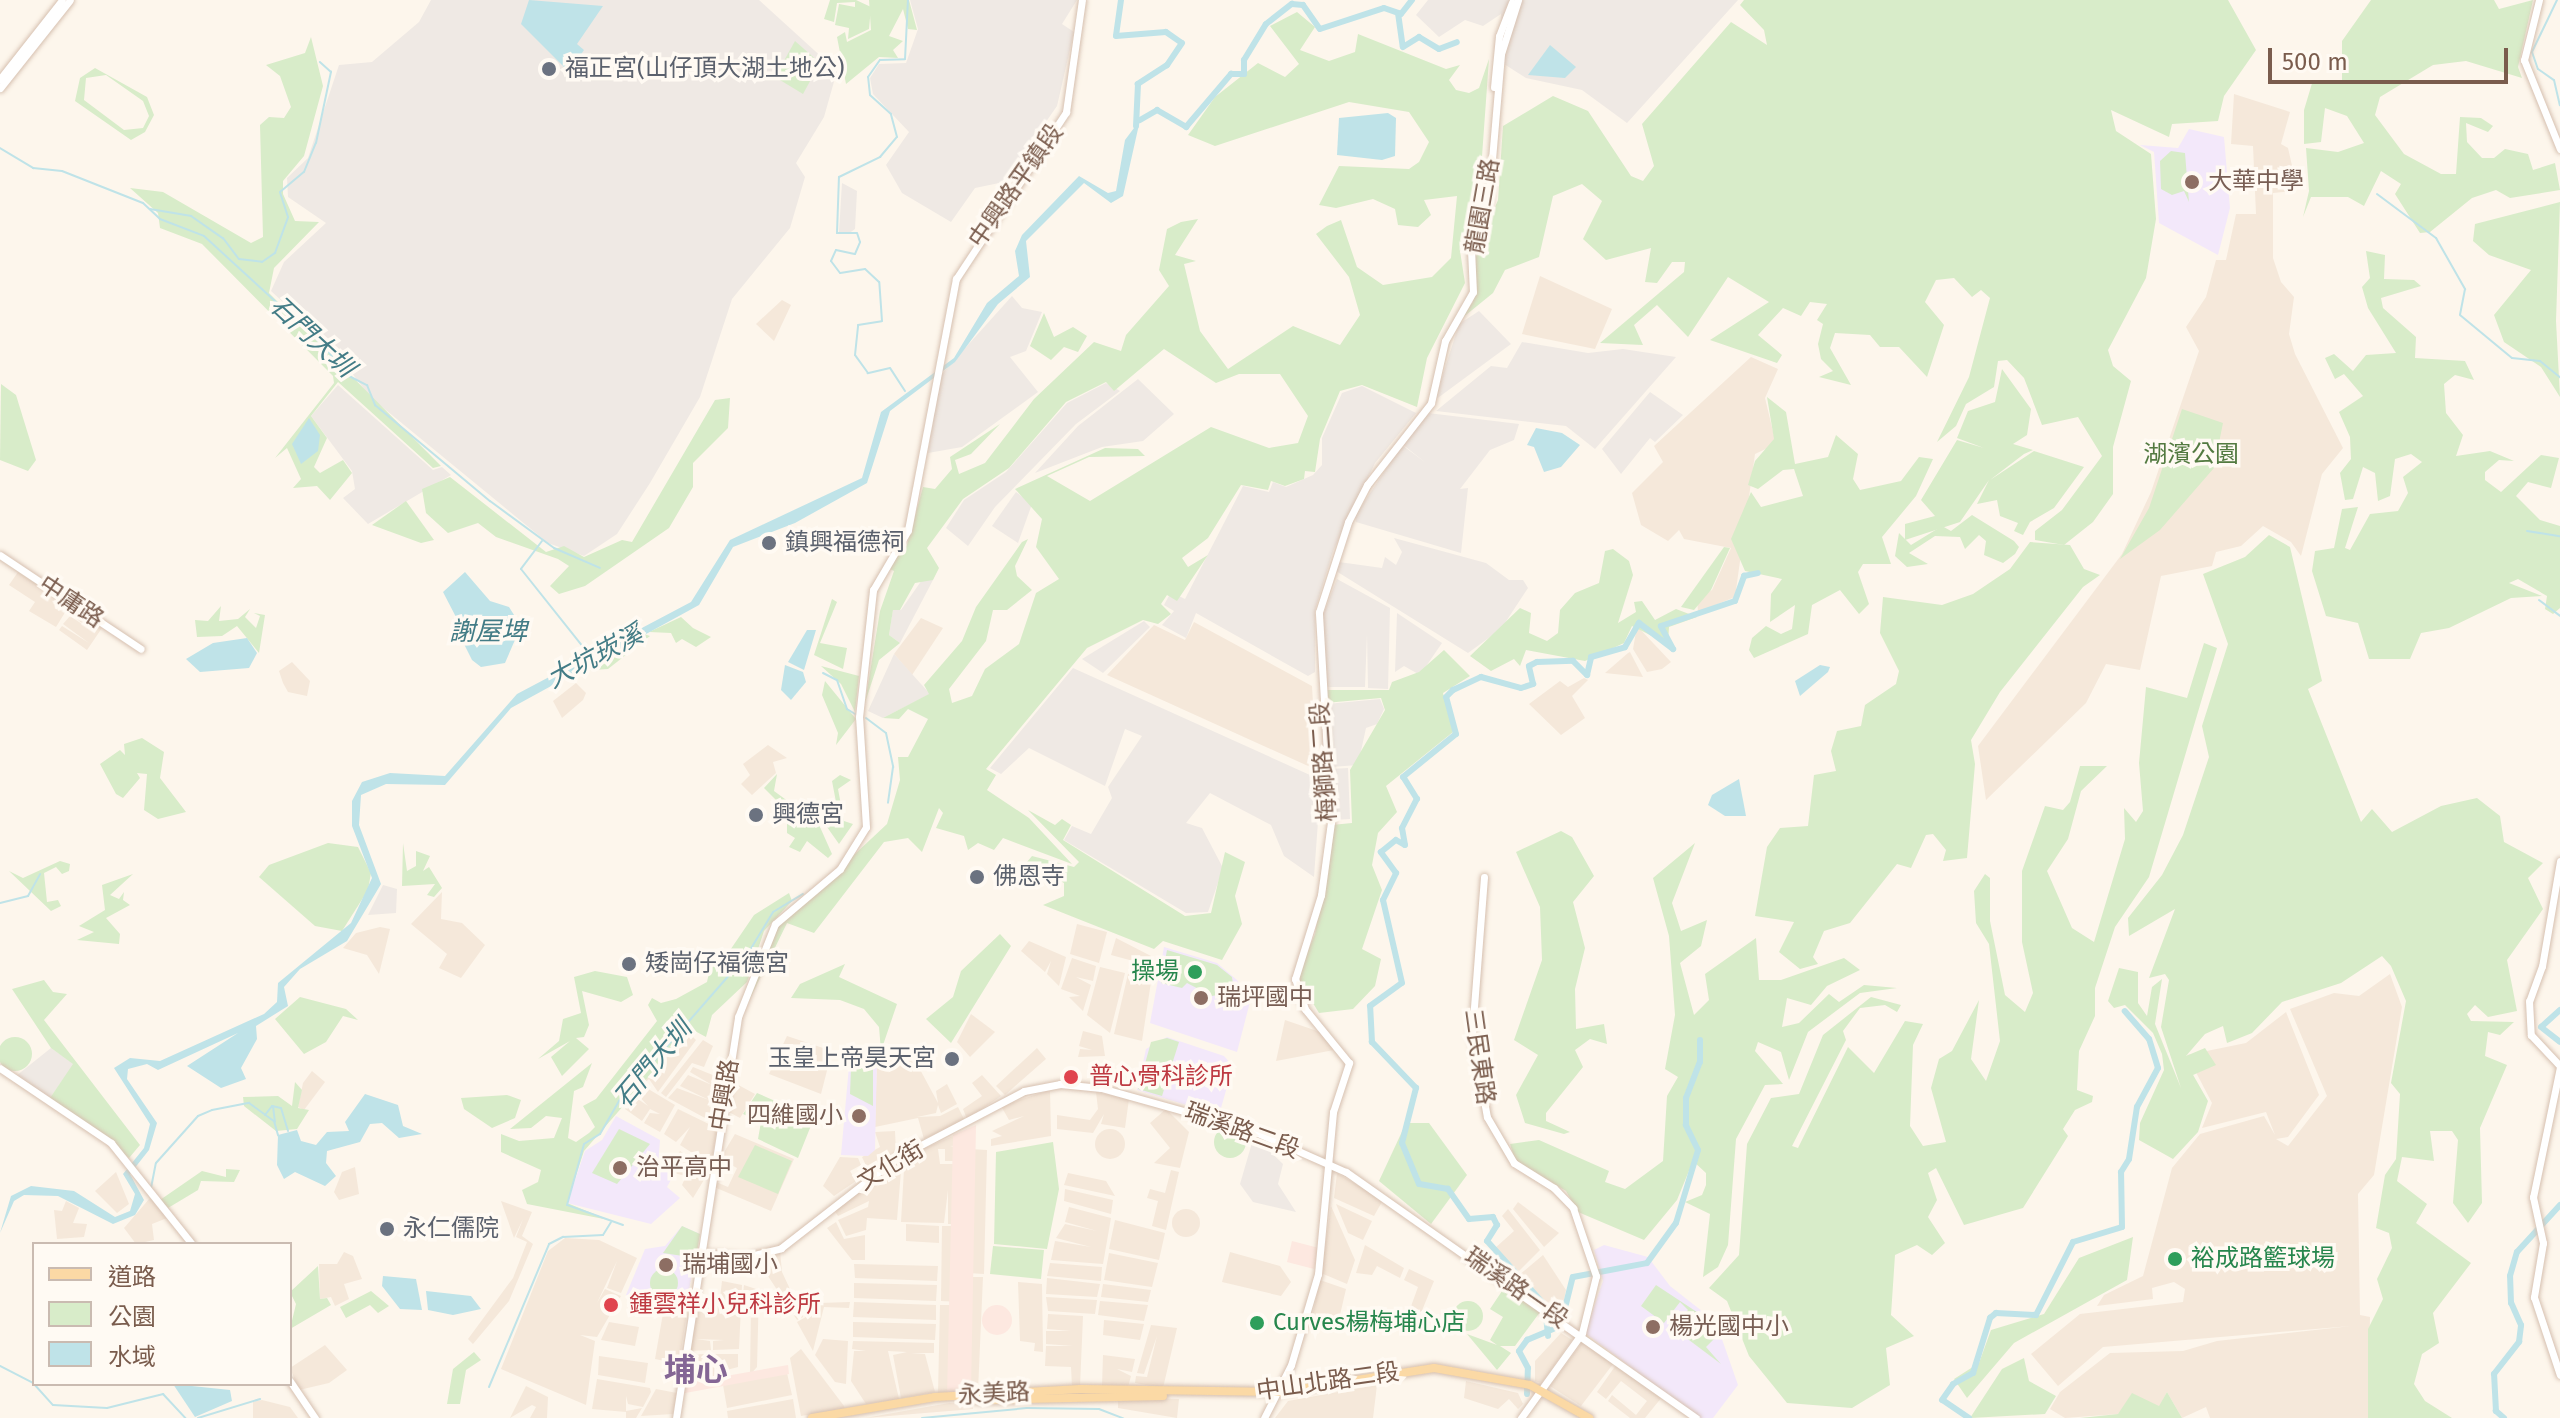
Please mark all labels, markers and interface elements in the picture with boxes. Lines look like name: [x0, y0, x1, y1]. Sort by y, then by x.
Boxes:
scale bar: [2272, 32, 2512, 82]
text: 500 m: [2282, 48, 2348, 76]
place label: 福正宮(山仔頂大湖土地公): [565, 55, 845, 83]
marker: 福正宮(山仔頂大湖土地公): [540, 60, 558, 78]
street label: 中興路平鎮段: [963, 119, 1069, 253]
street label: 龍園三路: [1460, 156, 1506, 256]
place label: 大華中學: [2208, 168, 2304, 196]
marker: 大華中學: [2183, 173, 2201, 191]
water label: 石門大圳: [263, 290, 361, 384]
park label: 湖濱公園: [2143, 441, 2239, 469]
place label: 鎮興福德祠: [785, 529, 905, 557]
marker: 鎮興福德祠: [760, 534, 778, 552]
street label: 中庸路: [33, 570, 109, 634]
water label: 謝屋埤: [449, 616, 527, 648]
water label: 大坑崁溪: [542, 619, 648, 695]
street label: 梅獅路二段: [1305, 701, 1343, 823]
place label: 興德宮: [772, 801, 844, 829]
marker: 興德宮: [747, 806, 765, 824]
place label: 佛恩寺: [993, 863, 1065, 891]
marker: 佛恩寺: [968, 868, 986, 886]
place label: 矮崗仔福德宮: [645, 950, 789, 978]
marker: 矮崗仔福德宮: [620, 955, 638, 973]
place label: 操場: [1131, 958, 1179, 986]
marker: 操場: [1186, 963, 1204, 981]
place label: 瑞坪國中: [1217, 984, 1313, 1012]
marker: 瑞坪國中: [1192, 989, 1210, 1007]
street label: 三民東路: [1458, 1007, 1500, 1107]
water label: 石門大圳: [608, 1014, 698, 1114]
place label: 玉皇上帝昊天宮: [768, 1045, 936, 1073]
marker: 玉皇上帝昊天宮: [943, 1050, 961, 1068]
street label: 中興路: [705, 1057, 745, 1133]
place label: 普心骨科診所: [1089, 1063, 1233, 1091]
marker: 普心骨科診所: [1060, 1066, 1082, 1088]
street label: 瑞溪路二段: [1181, 1097, 1303, 1165]
place label: 四維國小: [747, 1102, 843, 1130]
marker: 四維國小: [850, 1107, 868, 1125]
street label: 文化街: [853, 1135, 929, 1197]
place label: 治平高中: [636, 1154, 732, 1182]
marker: 治平高中: [611, 1159, 629, 1177]
place label: 永仁儒院: [403, 1215, 499, 1243]
marker: 永仁儒院: [378, 1220, 396, 1238]
legend: [32, 1242, 292, 1386]
street label: 瑞溪路一段: [1459, 1242, 1573, 1334]
place label: 裕成路籃球場: [2191, 1245, 2335, 1273]
marker: 裕成路籃球場: [2166, 1250, 2184, 1268]
place label: 瑞埔國小: [682, 1251, 778, 1279]
marker: 瑞埔國小: [657, 1256, 675, 1274]
text: 道路: [108, 1263, 156, 1291]
place label: 鍾雲祥小兒科診所: [629, 1291, 821, 1319]
marker: 鍾雲祥小兒科診所: [600, 1294, 622, 1316]
text: 公園: [108, 1303, 156, 1331]
place label: Curves楊梅埔心店: [1273, 1309, 1465, 1337]
place label: 楊光國中小: [1669, 1313, 1789, 1341]
marker: Curves楊梅埔心店: [1248, 1314, 1266, 1332]
marker: 楊光國中小: [1644, 1318, 1662, 1336]
text: 水域: [108, 1343, 156, 1371]
district label: 埔心: [664, 1351, 728, 1389]
street label: 中山北路二段: [1255, 1358, 1401, 1406]
street label: 永美路: [957, 1378, 1031, 1410]

